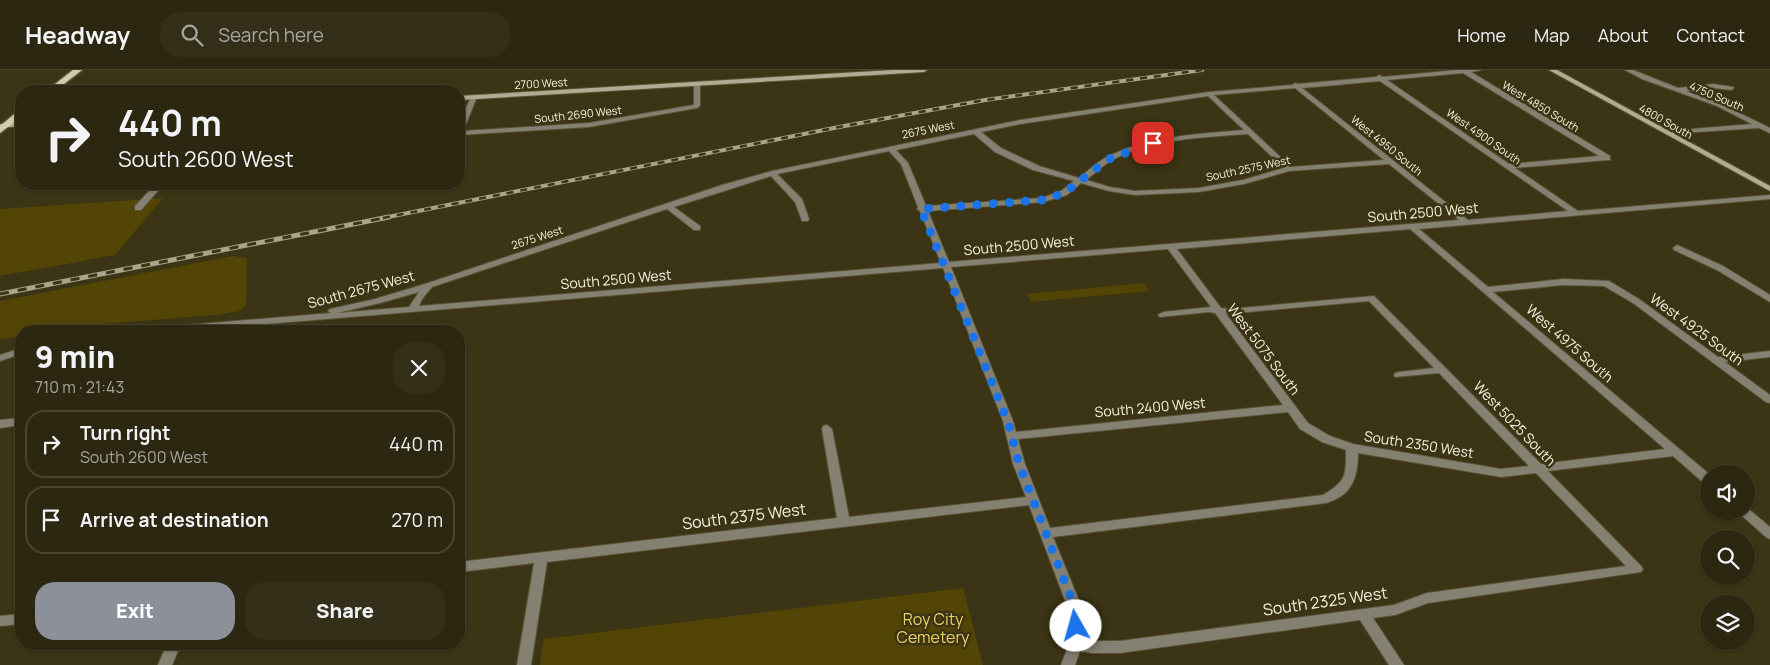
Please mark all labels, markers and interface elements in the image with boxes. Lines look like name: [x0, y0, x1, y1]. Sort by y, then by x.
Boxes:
search box: [160, 12, 510, 57]
text: Headway: [25, 18, 130, 51]
icon: search: [178, 21, 206, 49]
text: Search here: [218, 22, 324, 48]
text: Home: [1457, 23, 1506, 47]
text: Map: [1534, 23, 1570, 47]
text: About: [1598, 23, 1648, 47]
text: Contact: [1676, 23, 1745, 47]
street label: 2700 West: [514, 74, 568, 92]
street label: West 4850 South: [1500, 77, 1582, 135]
street label: 4750 South: [1687, 78, 1747, 114]
text: 440 m: [118, 99, 222, 147]
street label: 4800 South: [1636, 100, 1696, 142]
street label: South 2690 West: [533, 102, 623, 126]
icon: right: [35, 105, 100, 170]
street label: West 4900 South: [1444, 105, 1524, 167]
street label: West 4950 South: [1348, 112, 1426, 178]
street label: 2675 West: [900, 117, 956, 141]
pin: [1132, 122, 1174, 164]
icon: arrive: [1139, 129, 1167, 157]
text: South 2600 West: [118, 144, 294, 174]
street label: South 2575 West: [1204, 152, 1292, 184]
street label: South 2500 West: [1367, 198, 1480, 226]
street label: 2675 West: [509, 222, 565, 252]
street label: South 2500 West: [963, 231, 1076, 259]
street label: South 2675 West: [305, 265, 417, 312]
street label: South 2500 West: [560, 265, 673, 293]
street label: West 4925 South: [1647, 289, 1747, 369]
street label: West 5075 South: [1223, 299, 1305, 399]
street label: West 4975 South: [1522, 300, 1618, 386]
text: 9 min: [35, 336, 115, 377]
button: close: [393, 342, 445, 394]
text: 710 m · 21:43: [35, 376, 124, 398]
street label: West 5025 South: [1470, 377, 1560, 469]
street label: South 2400 West: [1094, 393, 1207, 421]
text: Turn right: [80, 420, 170, 446]
street label: South 2350 West: [1363, 426, 1475, 462]
icon: right: [37, 430, 65, 458]
text: 440 m: [389, 431, 443, 457]
text: South 2600 West: [80, 446, 208, 468]
map controls: [1700, 465, 1755, 650]
button: sound: [1700, 465, 1755, 520]
street label: South 2375 West: [681, 497, 807, 535]
icon: arrive: [37, 506, 65, 534]
text: Arrive at destination: [80, 507, 269, 533]
text: 270 m: [391, 507, 443, 533]
button: search: [1700, 530, 1755, 585]
street label: South 2325 West: [1261, 581, 1389, 621]
button: Exit: [35, 582, 235, 640]
button: Share: [245, 582, 445, 640]
button: layers: [1700, 595, 1755, 650]
position arrow: [1049, 599, 1101, 651]
park label: Roy City Cemetery: [897, 608, 970, 648]

